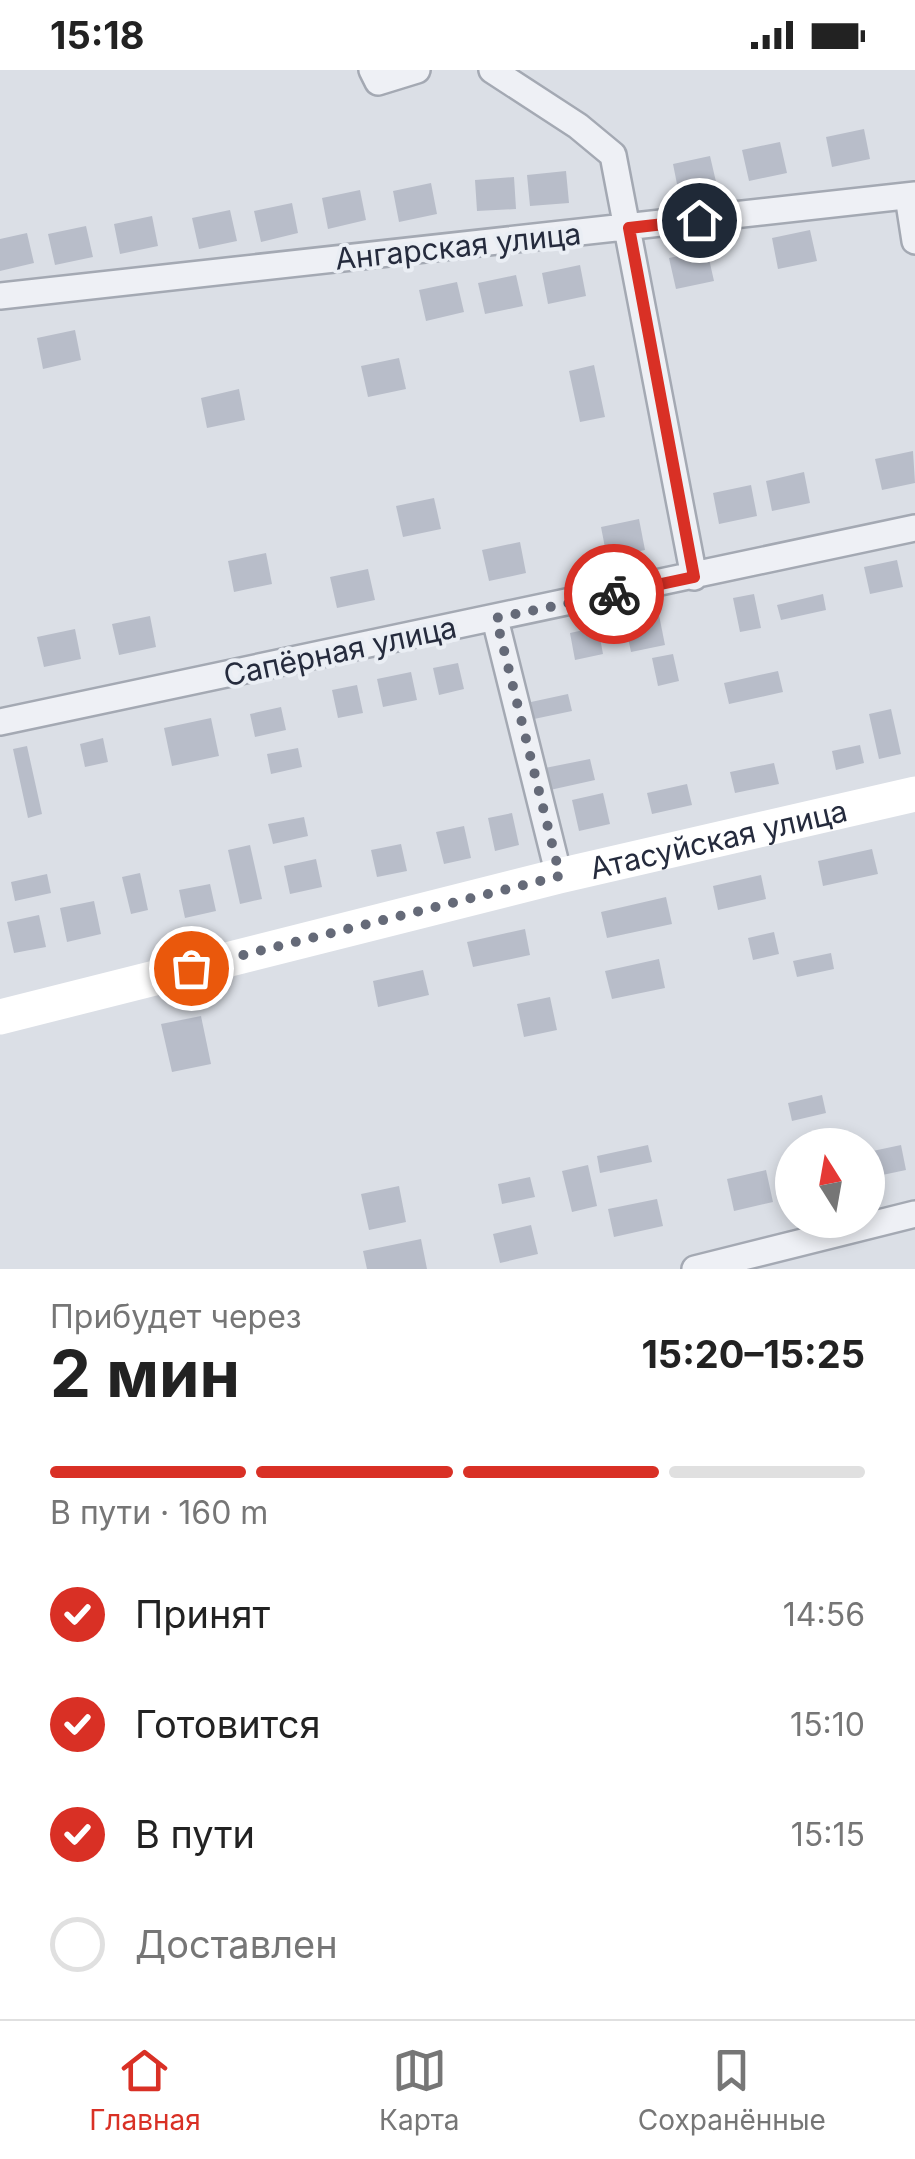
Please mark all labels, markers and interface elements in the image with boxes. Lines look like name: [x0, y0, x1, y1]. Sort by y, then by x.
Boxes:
text: 15:18: [50, 12, 144, 58]
pin: [657, 178, 742, 263]
icon: home: [672, 193, 727, 248]
street label: Ангарская улица: [333, 215, 583, 277]
courier: [564, 544, 664, 644]
icon: bike: [587, 567, 642, 622]
street label: Сапёрная улица: [220, 609, 460, 693]
street label: Атасуйская улица: [586, 792, 850, 886]
pin: [149, 926, 234, 1011]
icon: bag: [164, 941, 219, 996]
north arrow: [775, 1128, 885, 1238]
map controls: [775, 1128, 885, 1238]
text: Прибудет через: [50, 1297, 302, 1336]
text: 15:20–15:25: [641, 1331, 865, 1377]
text: 2 мин: [50, 1334, 240, 1413]
text: В пути · 160 m: [50, 1493, 268, 1532]
icon: check: [50, 1587, 105, 1642]
text: Принят: [135, 1591, 270, 1637]
text: 14:56: [783, 1595, 865, 1634]
icon: check: [50, 1697, 105, 1752]
text: Готовится: [135, 1701, 320, 1747]
text: 15:10: [790, 1705, 865, 1744]
icon: check: [50, 1807, 105, 1862]
text: В пути: [135, 1811, 255, 1857]
text: 15:15: [791, 1815, 865, 1854]
text: Доставлен: [135, 1921, 338, 1967]
tab: Главная: [89, 2043, 201, 2137]
tab: Карта: [379, 2043, 460, 2137]
tab: Сохранённые: [638, 2043, 826, 2137]

